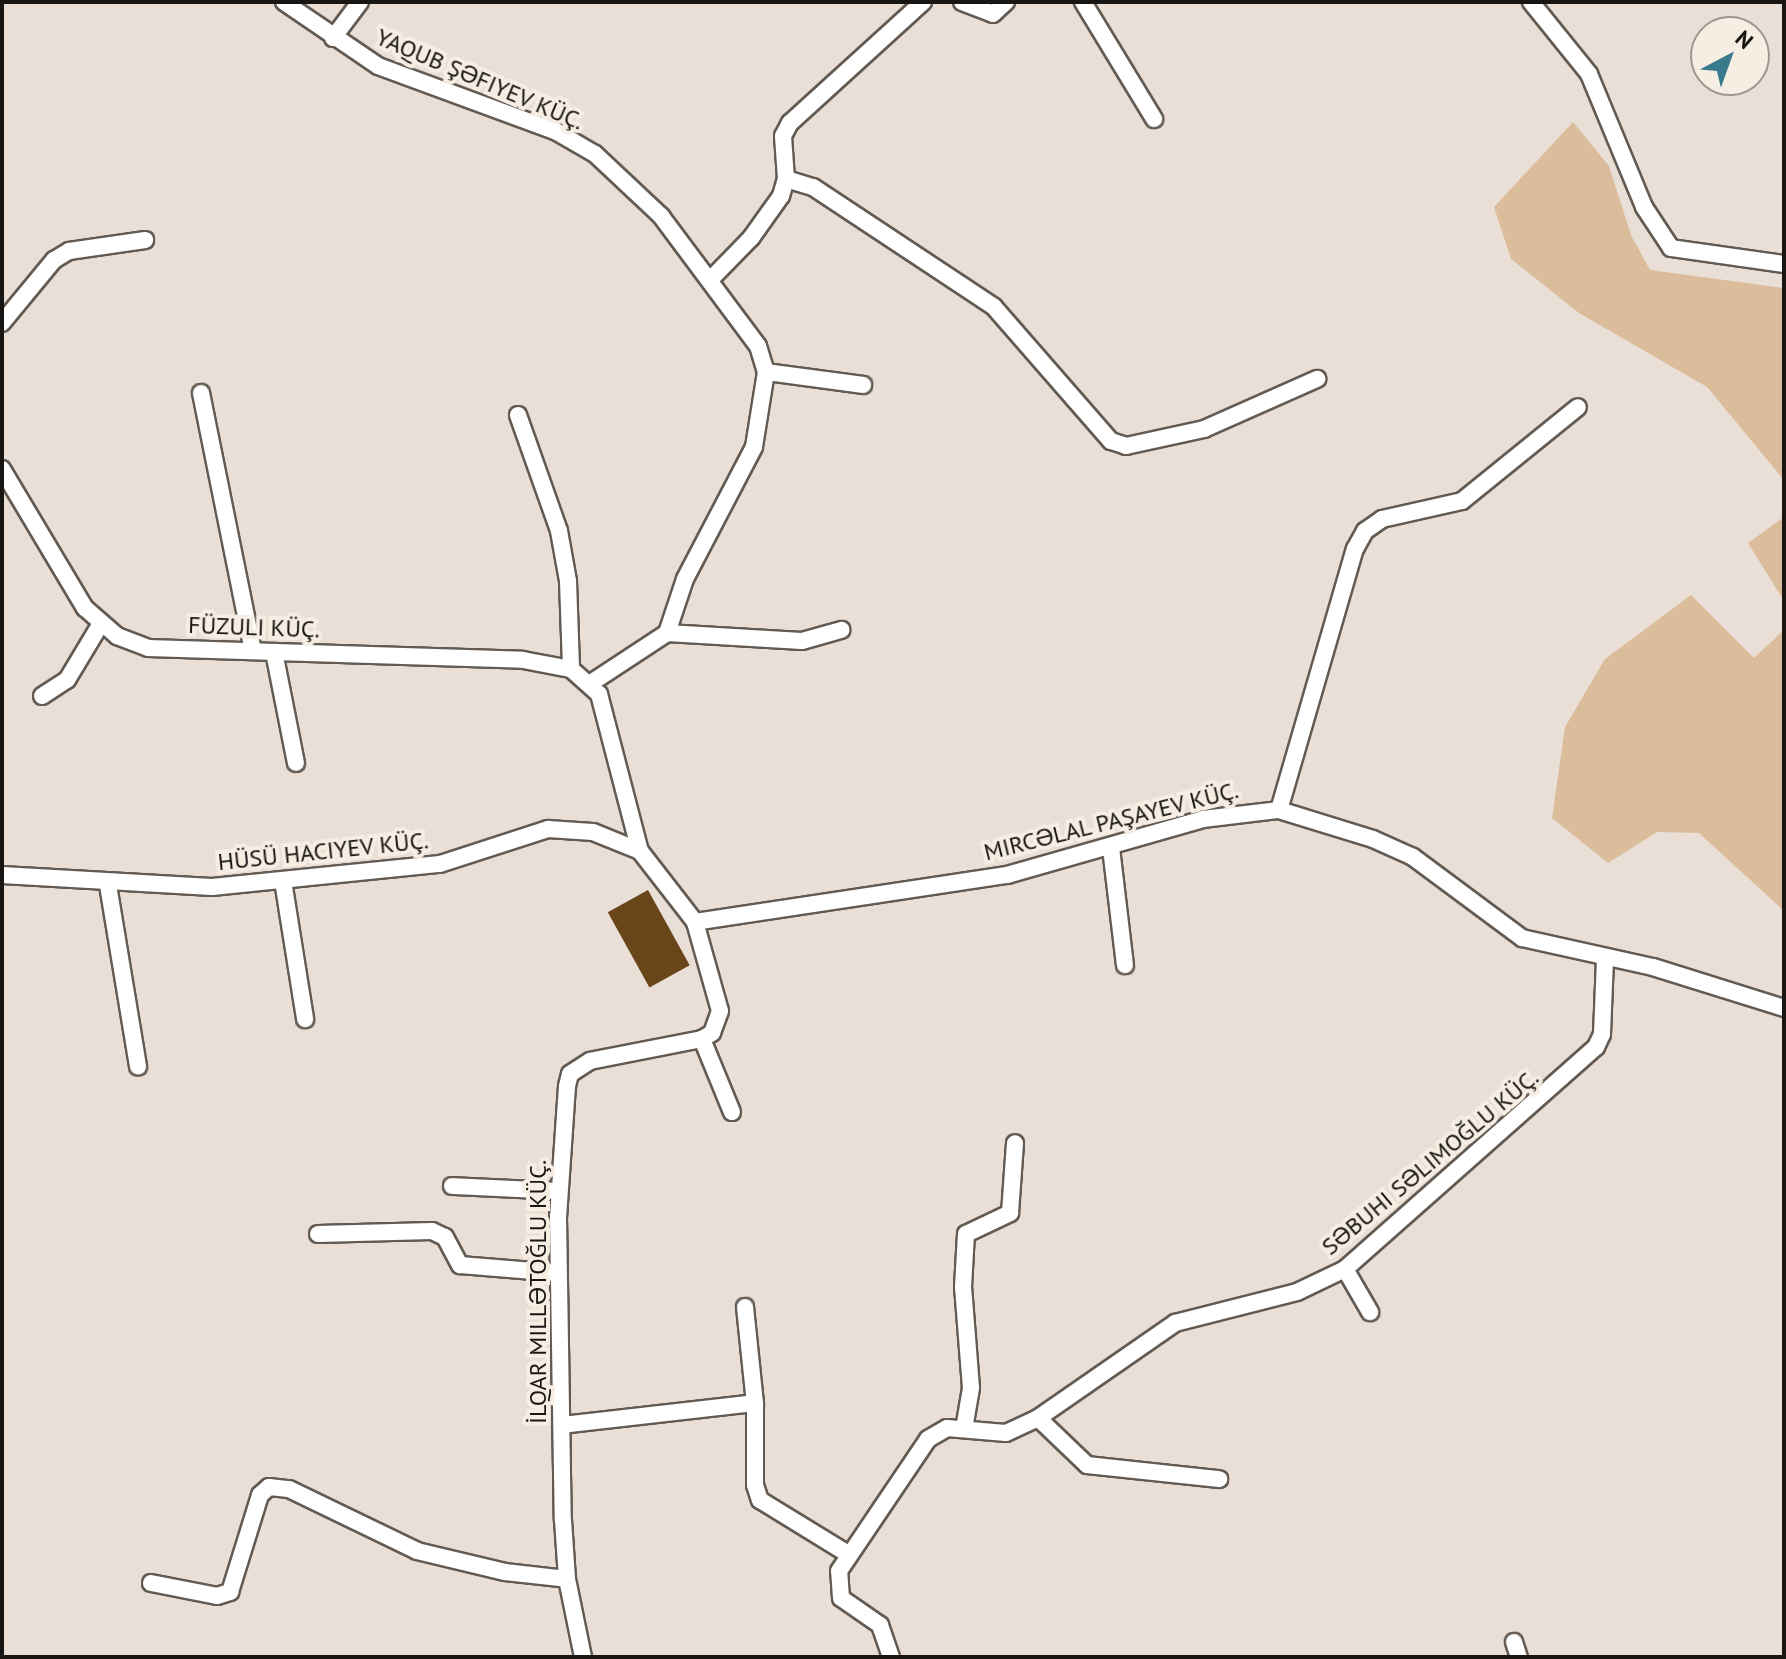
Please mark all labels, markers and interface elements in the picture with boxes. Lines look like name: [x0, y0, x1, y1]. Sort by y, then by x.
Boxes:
north arrow: [1690, 16, 1770, 96]
street label: YAQUB ŞƏFIYEV KÜÇ.: [372, 22, 588, 136]
text: N: [1730, 24, 1759, 55]
street label: FÜZULI KÜÇ.: [188, 610, 320, 644]
street label: MIRCƏLAL PAŞAYEV KÜÇ.: [980, 775, 1242, 867]
street label: HÜSÜ HACIYEV KÜÇ.: [216, 826, 430, 876]
street label: SƏBUHI SƏLIMOĞLU KÜÇ.: [1316, 1063, 1544, 1261]
street label: İLQAR MILLƏTOĞLU KÜÇ.: [524, 1160, 552, 1424]

